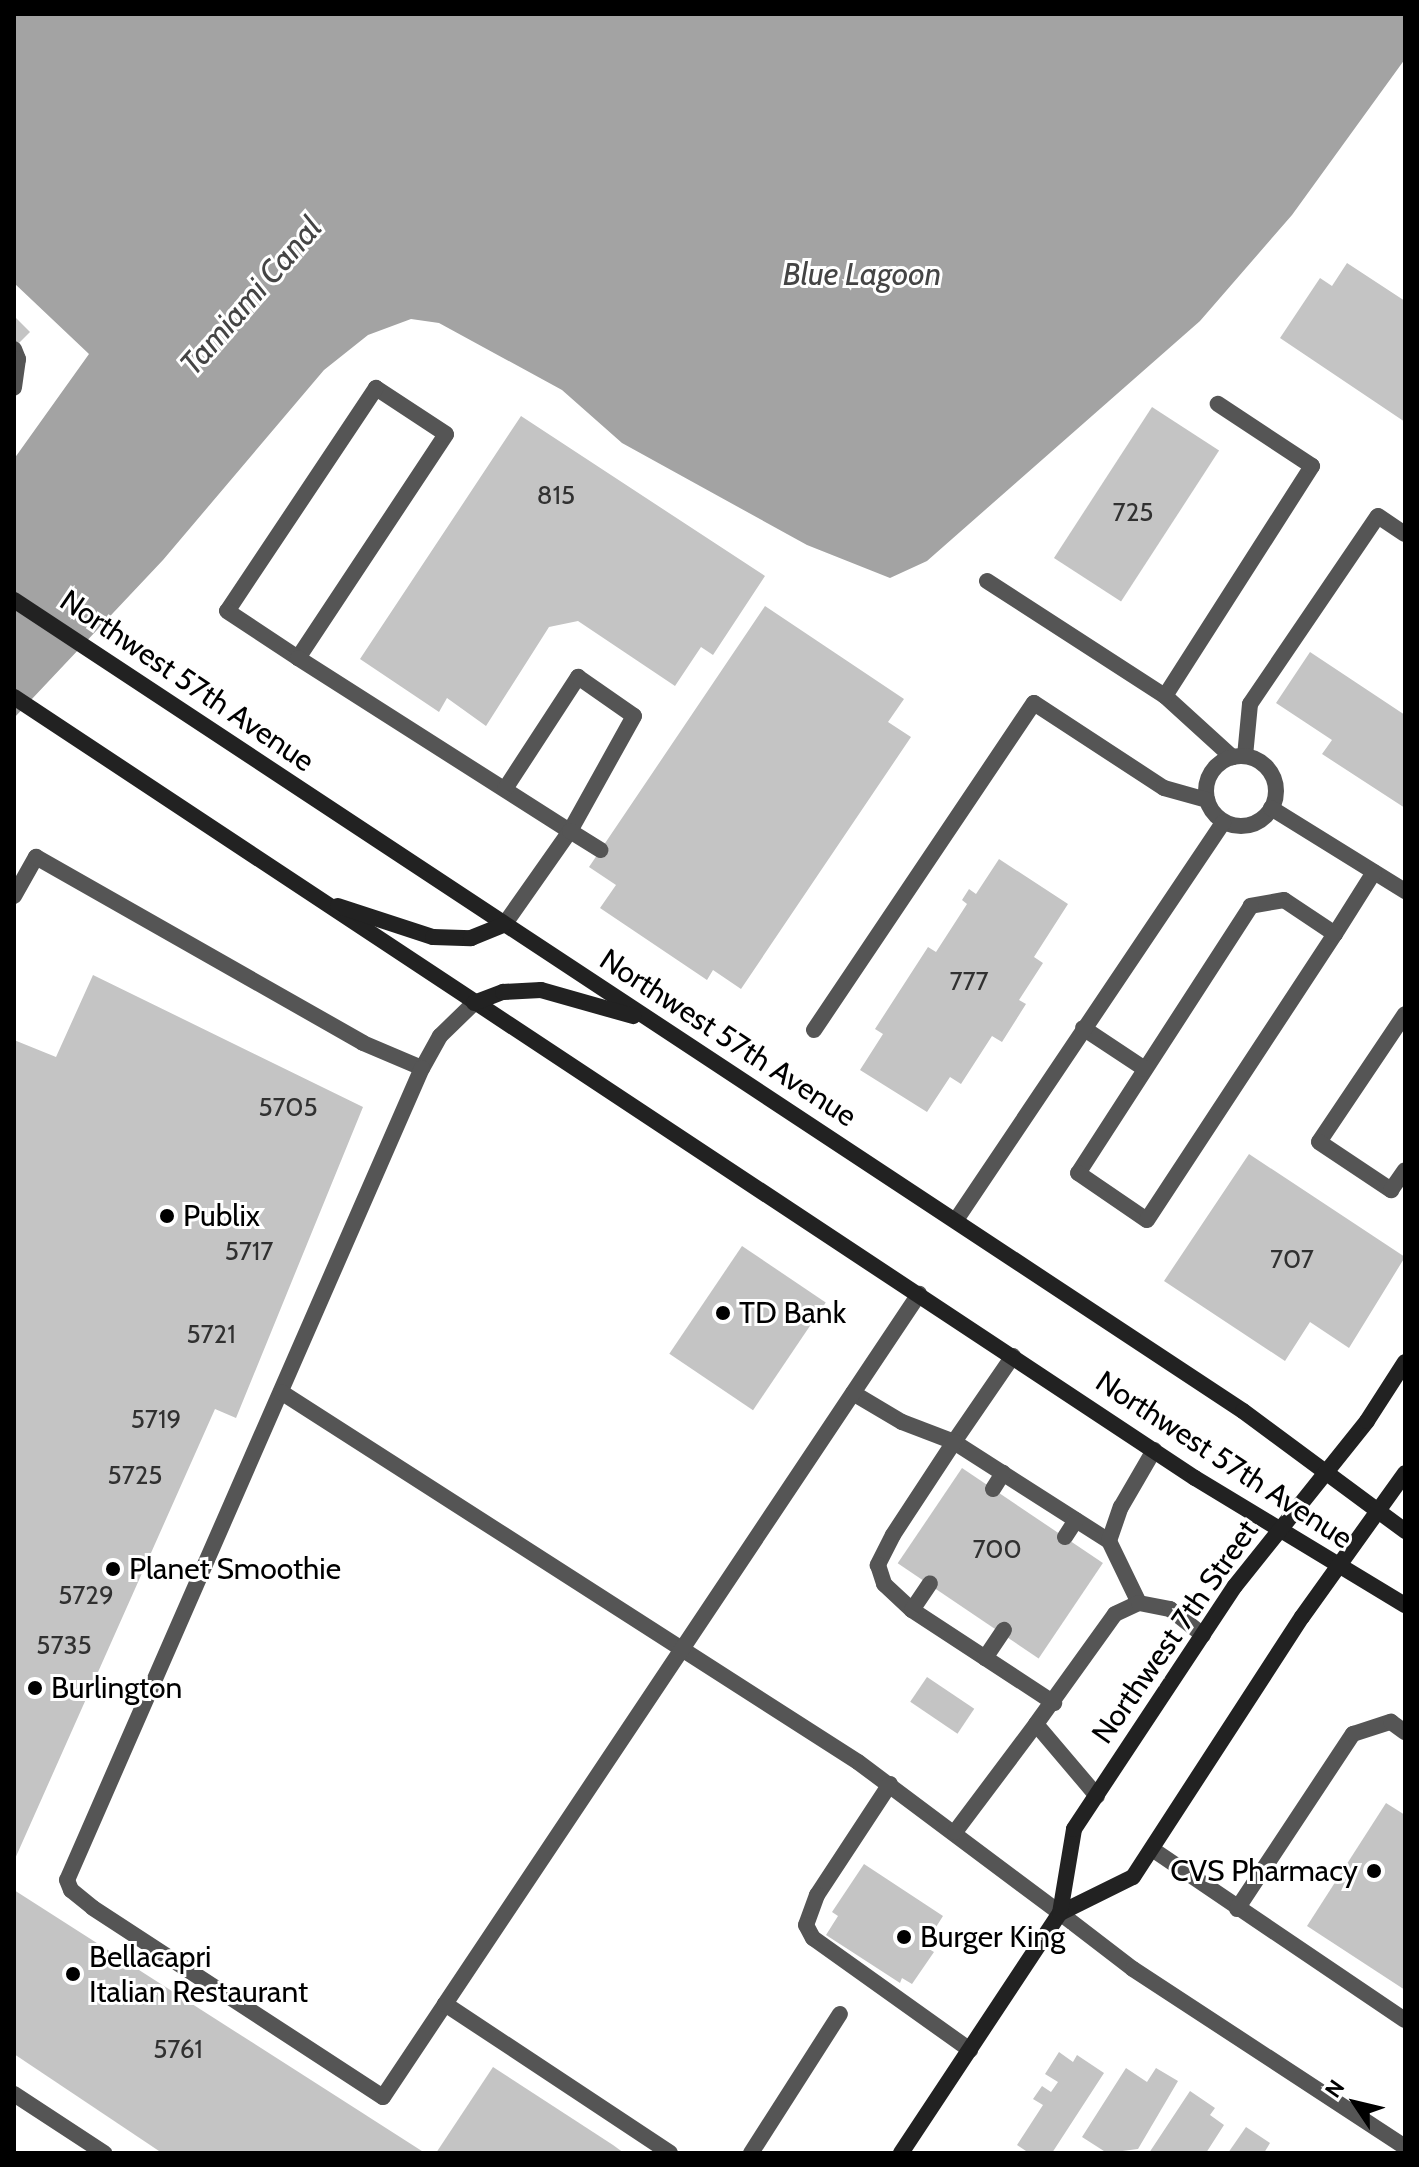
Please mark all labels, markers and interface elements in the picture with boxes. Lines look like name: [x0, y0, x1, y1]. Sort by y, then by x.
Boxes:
water label: Tamiami Canal: [172, 209, 330, 383]
water label: Blue Lagoon: [783, 255, 941, 293]
house number: 815: [537, 480, 575, 512]
house number: 725: [1113, 497, 1153, 529]
street label: Northwest 57th Avenue: [53, 583, 321, 779]
street label: Northwest 57th Avenue: [593, 942, 863, 1134]
house number: 777: [949, 966, 989, 998]
house number: 5705: [258, 1092, 318, 1124]
place label: Publix: [183, 1198, 260, 1234]
marker: Publix: [158, 1207, 176, 1225]
house number: 5717: [225, 1236, 273, 1268]
house number: 707: [1270, 1244, 1314, 1276]
place label: TD Bank: [739, 1295, 846, 1331]
marker: TD Bank: [714, 1304, 732, 1322]
house number: 5721: [186, 1319, 236, 1351]
street label: Northwest 57th Avenue: [1089, 1364, 1359, 1556]
house number: 5719: [131, 1404, 181, 1436]
house number: 5725: [108, 1460, 162, 1492]
street label: Northwest 7th Street: [1084, 1513, 1266, 1751]
house number: 700: [972, 1534, 1022, 1566]
place label: Planet Smoothie: [129, 1551, 341, 1587]
marker: Planet Smoothie: [104, 1560, 122, 1578]
house number: 5729: [58, 1580, 114, 1612]
house number: 5735: [36, 1630, 92, 1662]
place label: Burlington: [51, 1670, 182, 1706]
marker: Burlington: [26, 1679, 44, 1697]
place label: CVS Pharmacy: [1170, 1853, 1358, 1889]
marker: CVS Pharmacy: [1365, 1862, 1383, 1880]
place label: Burger King: [920, 1919, 1065, 1955]
marker: Burger King: [895, 1928, 913, 1946]
place label: Bellacapri Italian Restaurant: [89, 1939, 308, 2010]
marker: Bellacapri Italian Restaurant: [64, 1965, 82, 1983]
house number: 5761: [153, 2034, 203, 2066]
north arrow: [1315, 2063, 1395, 2143]
text: N: [1319, 2075, 1350, 2103]

